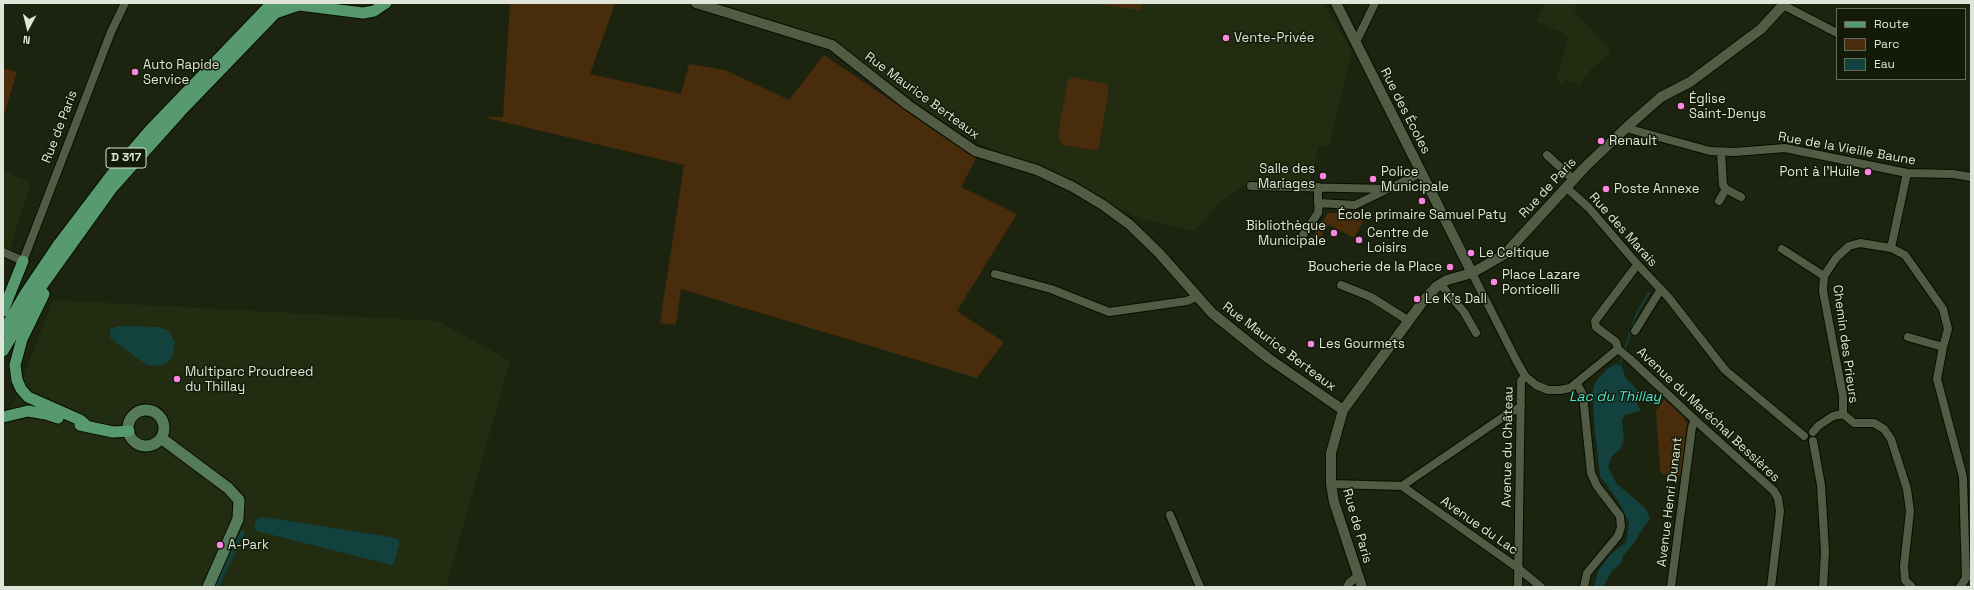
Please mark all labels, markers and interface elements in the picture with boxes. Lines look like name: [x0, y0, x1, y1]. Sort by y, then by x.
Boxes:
north arrow: [8, 8, 48, 48]
legend: [1836, 8, 1966, 80]
text: Route: [1874, 16, 1909, 32]
place label: Vente-Privée: [1234, 30, 1314, 46]
text: N: [22, 33, 31, 47]
marker: Vente-Privée: [1221, 33, 1231, 43]
text: Parc: [1874, 36, 1899, 52]
street label: Rue Maurice Berteaux: [862, 49, 982, 143]
text: Eau: [1874, 56, 1895, 72]
place label: Auto Rapide Service: [143, 57, 220, 88]
street label: Rue des Écoles: [1377, 65, 1433, 157]
marker: Auto Rapide Service: [130, 67, 140, 77]
street label: Rue de Paris: [39, 88, 81, 166]
place label: Église Saint-Denys: [1689, 91, 1766, 122]
marker: Église Saint-Denys: [1676, 101, 1686, 111]
street label: Rue de la Vieille Baune: [1777, 129, 1917, 169]
place label: Renault: [1609, 133, 1657, 149]
marker: Renault: [1596, 136, 1606, 146]
road number: D 317: [106, 148, 146, 168]
street label: Rue de Paris: [1516, 155, 1580, 221]
place label: Salle des Mariages: [1258, 161, 1315, 192]
place label: Police Municipale: [1381, 164, 1449, 195]
place label: Pont à l'Huile: [1779, 164, 1860, 180]
marker: Pont à l'Huile: [1863, 167, 1873, 177]
marker: Salle des Mariages: [1318, 171, 1328, 181]
marker: Police Municipale: [1368, 174, 1378, 184]
place label: Poste Annexe: [1614, 181, 1699, 197]
marker: Poste Annexe: [1601, 184, 1611, 194]
street label: Rue des Marais: [1586, 190, 1660, 270]
marker: École primaire Samuel Paty: [1417, 196, 1427, 206]
place label: École primaire Samuel Paty: [1338, 207, 1506, 223]
place label: Bibliothèque Municipale: [1246, 218, 1326, 249]
place label: Centre de Loisirs: [1367, 225, 1429, 256]
marker: Bibliothèque Municipale: [1329, 228, 1339, 238]
marker: Centre de Loisirs: [1354, 235, 1364, 245]
place label: Le Celtique: [1479, 245, 1550, 261]
marker: Le Celtique: [1466, 248, 1476, 258]
place label: Boucherie de la Place: [1308, 259, 1442, 275]
marker: Boucherie de la Place: [1445, 262, 1455, 272]
place label: Place Lazare Ponticelli: [1502, 267, 1580, 298]
marker: Place Lazare Ponticelli: [1489, 277, 1499, 287]
street label: Chemin des Prieurs: [1829, 284, 1861, 404]
place label: Le K's Dall: [1425, 291, 1487, 307]
marker: Le K's Dall: [1412, 294, 1422, 304]
street label: Rue Maurice Berteaux: [1219, 299, 1339, 395]
place label: Les Gourmets: [1319, 336, 1405, 352]
marker: Les Gourmets: [1306, 339, 1316, 349]
street label: Avenue du Maréchal Bessières: [1633, 345, 1783, 485]
place label: Multiparc Proudreed du Thillay: [185, 364, 313, 395]
marker: Multiparc Proudreed du Thillay: [172, 374, 182, 384]
street label: Avenue du Château: [1499, 386, 1517, 508]
water label: Lac du Thillay: [1569, 389, 1661, 405]
street label: Avenue Henri Dunant: [1654, 436, 1686, 568]
street label: Rue de Paris: [1339, 487, 1375, 565]
street label: Avenue du Lac: [1437, 493, 1521, 559]
place label: A-Park: [228, 537, 269, 553]
marker: A-Park: [215, 540, 225, 550]

